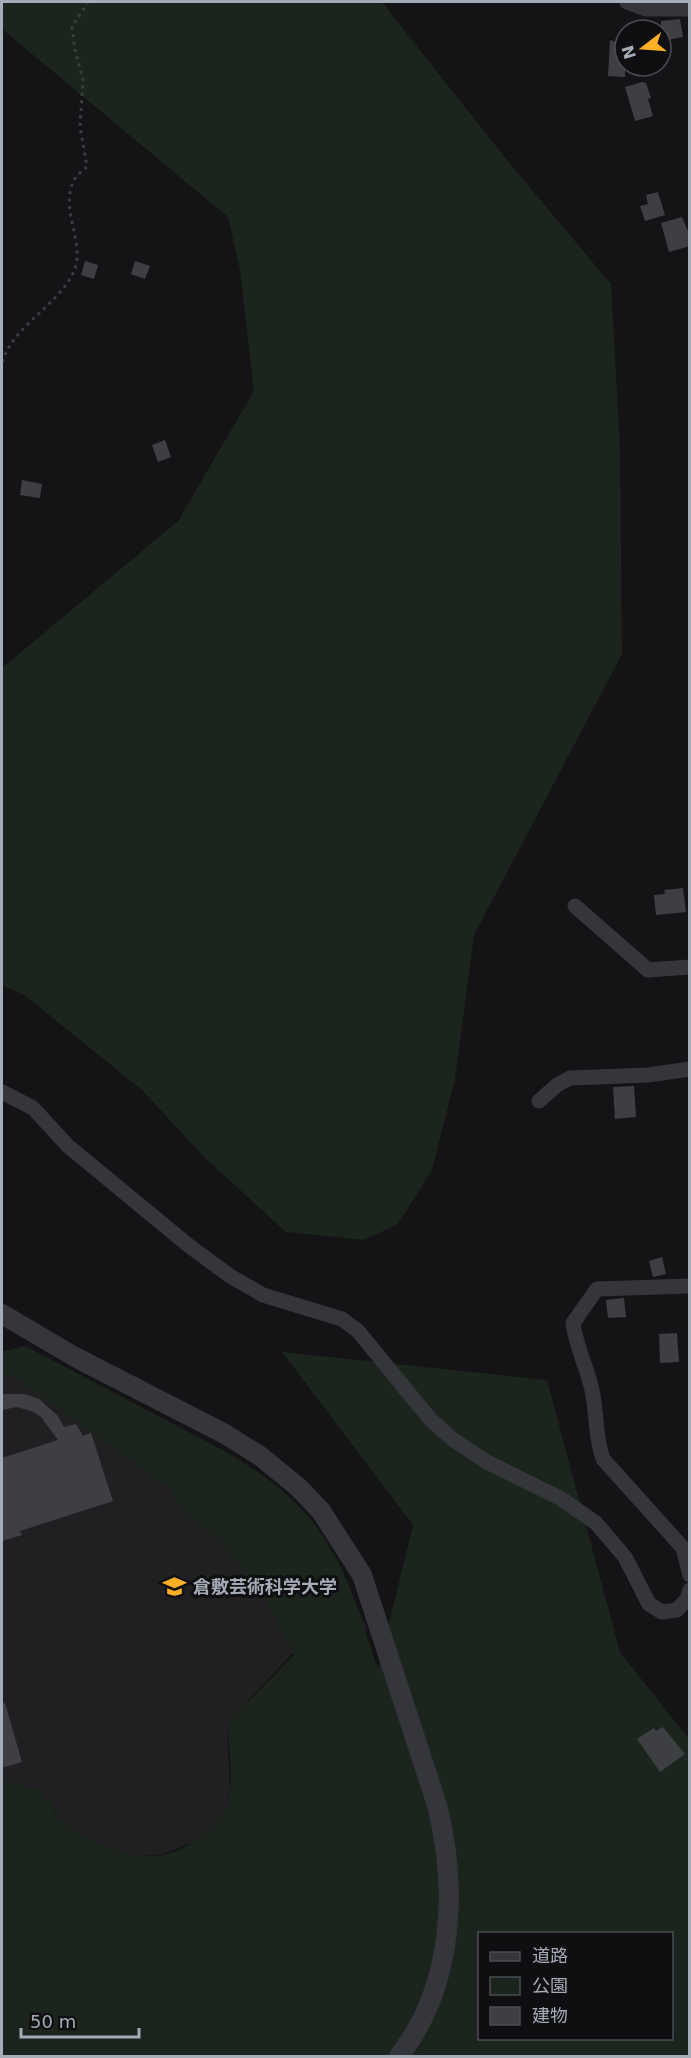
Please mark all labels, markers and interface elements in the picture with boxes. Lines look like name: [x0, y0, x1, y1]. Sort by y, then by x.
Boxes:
north arrow: [613, 18, 673, 78]
text: N: [618, 43, 640, 61]
school or university icon: 倉敷芸術科学大学: [162, 1573, 188, 1599]
place label: 倉敷芸術科学大学: [193, 1576, 337, 1597]
legend: [478, 1932, 673, 2040]
text: 道路: [532, 1945, 568, 1966]
text: 公園: [532, 1975, 568, 1996]
scale bar: [21, 2001, 140, 2039]
text: 建物: [532, 2005, 568, 2026]
text: 50 m: [30, 2011, 76, 2032]

